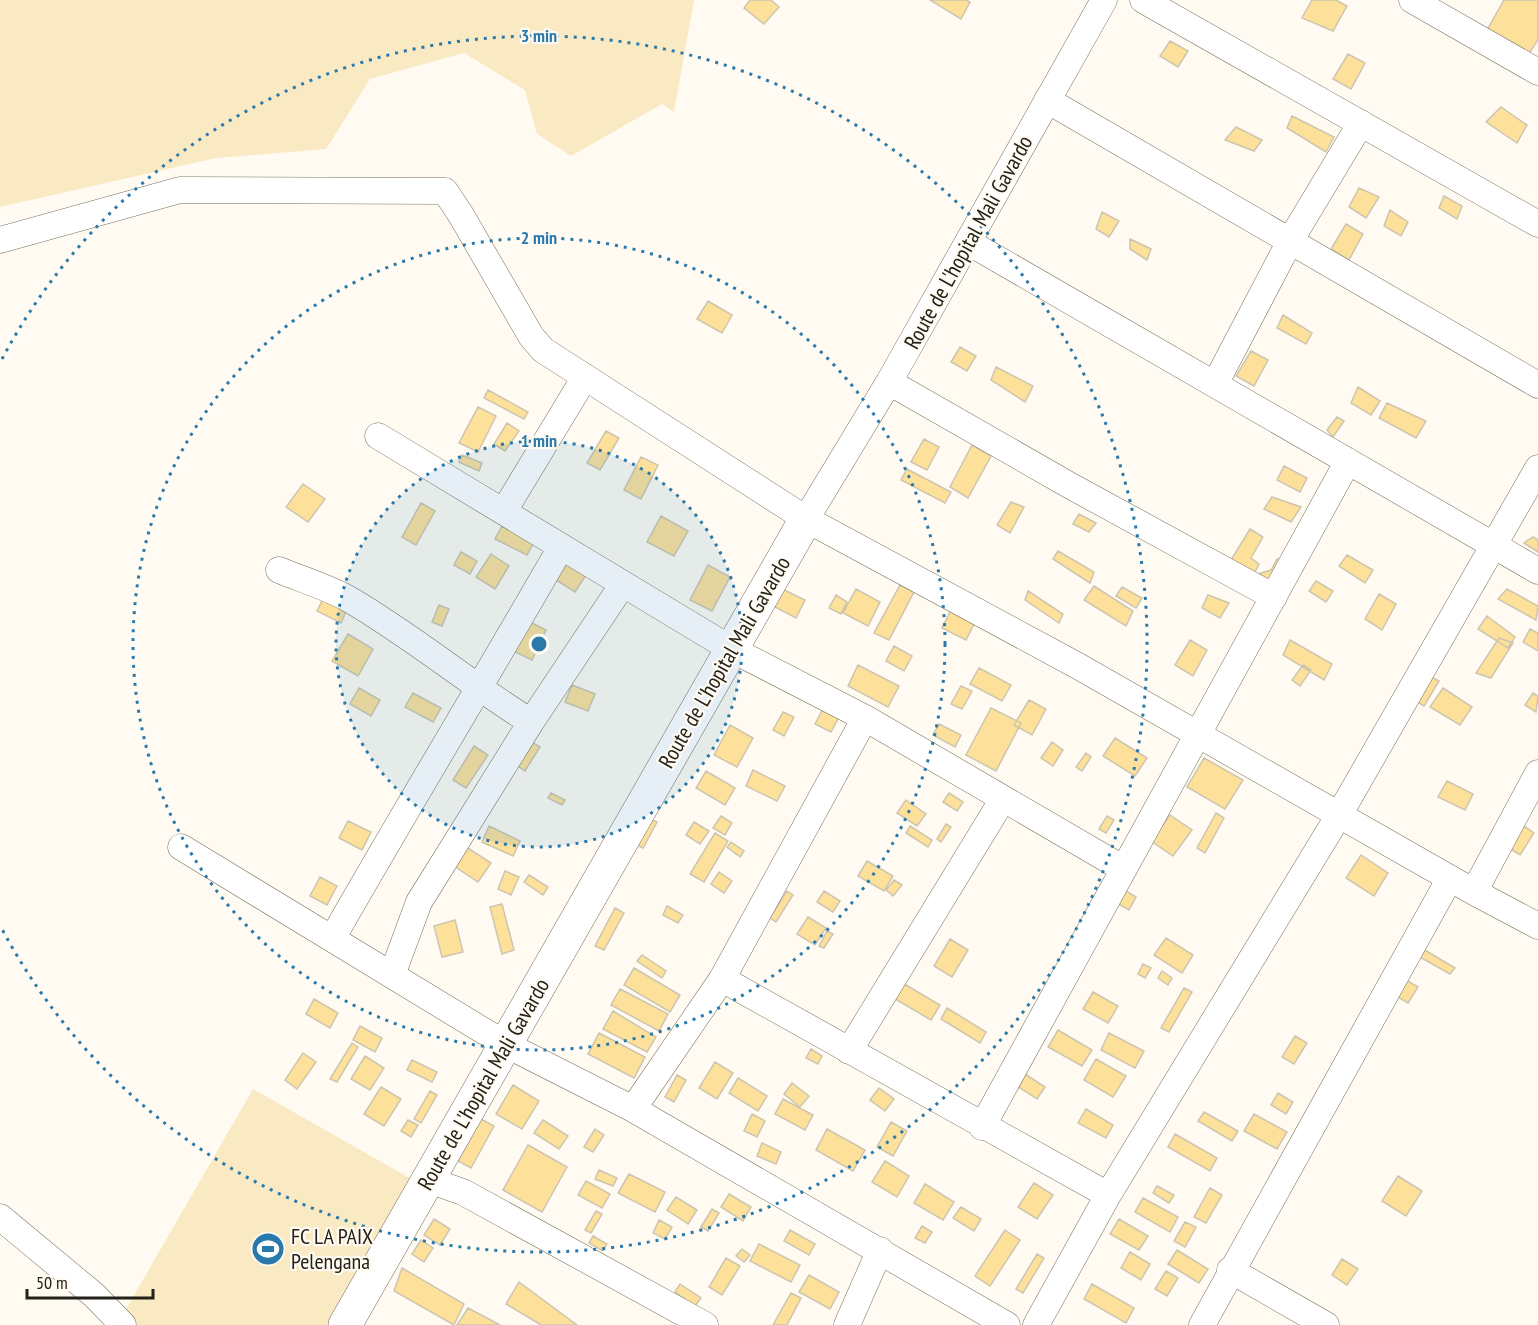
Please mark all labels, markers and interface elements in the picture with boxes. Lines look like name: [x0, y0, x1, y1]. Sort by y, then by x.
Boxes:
text: 3 min: [521, 24, 557, 47]
street label: Route de L'hopital Mali Gavardo: [898, 130, 1038, 354]
text: 2 min: [521, 226, 557, 249]
text: 1 min: [521, 429, 557, 452]
street label: Route de L'hopital Mali Gavardo: [652, 551, 796, 773]
centre of rings: [529, 634, 549, 654]
street label: Route de L'hopital Mali Gavardo: [411, 973, 555, 1195]
place label: FC LA PAIX Pelengana: [291, 1222, 373, 1275]
sports icon: FC LA PAIX Pelengana: [250, 1231, 286, 1267]
scale bar: [27, 1262, 153, 1300]
text: 50 m: [36, 1271, 68, 1294]

